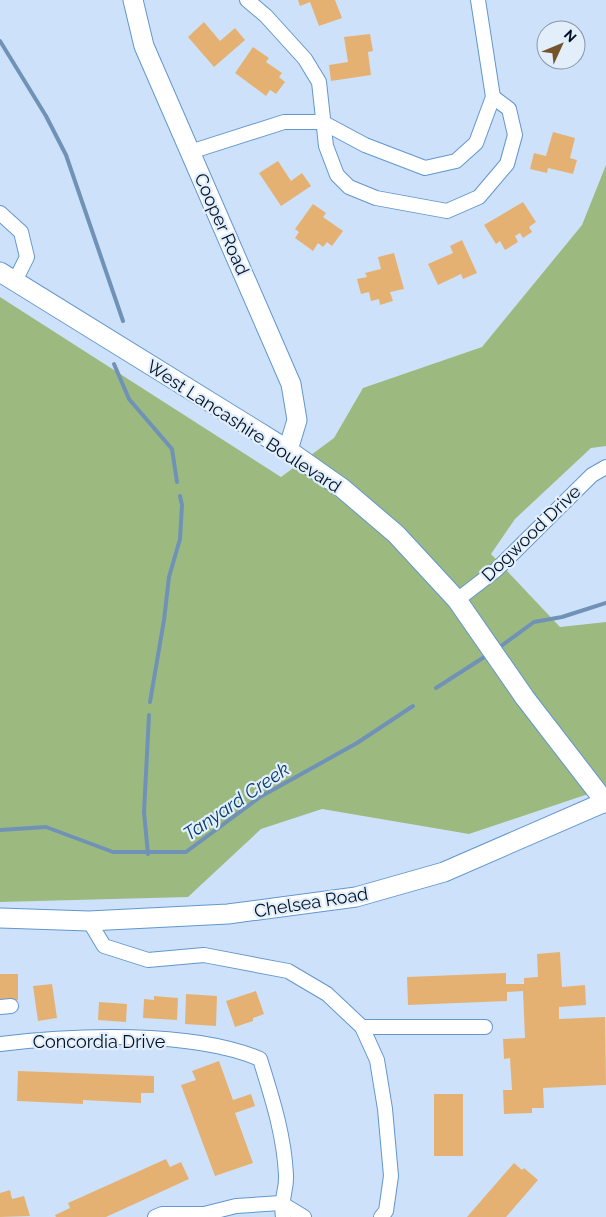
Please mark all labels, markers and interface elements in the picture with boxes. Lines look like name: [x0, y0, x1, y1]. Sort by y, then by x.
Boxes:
north arrow: [536, 20, 586, 70]
text: N: [561, 27, 580, 45]
street label: Cooper Road: [190, 170, 254, 278]
street label: West Lancashire Boulevard: [143, 355, 345, 497]
street label: Dogwood Drive: [477, 480, 585, 585]
water label: Tanyard Creek: [179, 757, 293, 845]
street label: Chelsea Road: [252, 883, 370, 921]
street label: Concordia Drive: [33, 1031, 166, 1052]

